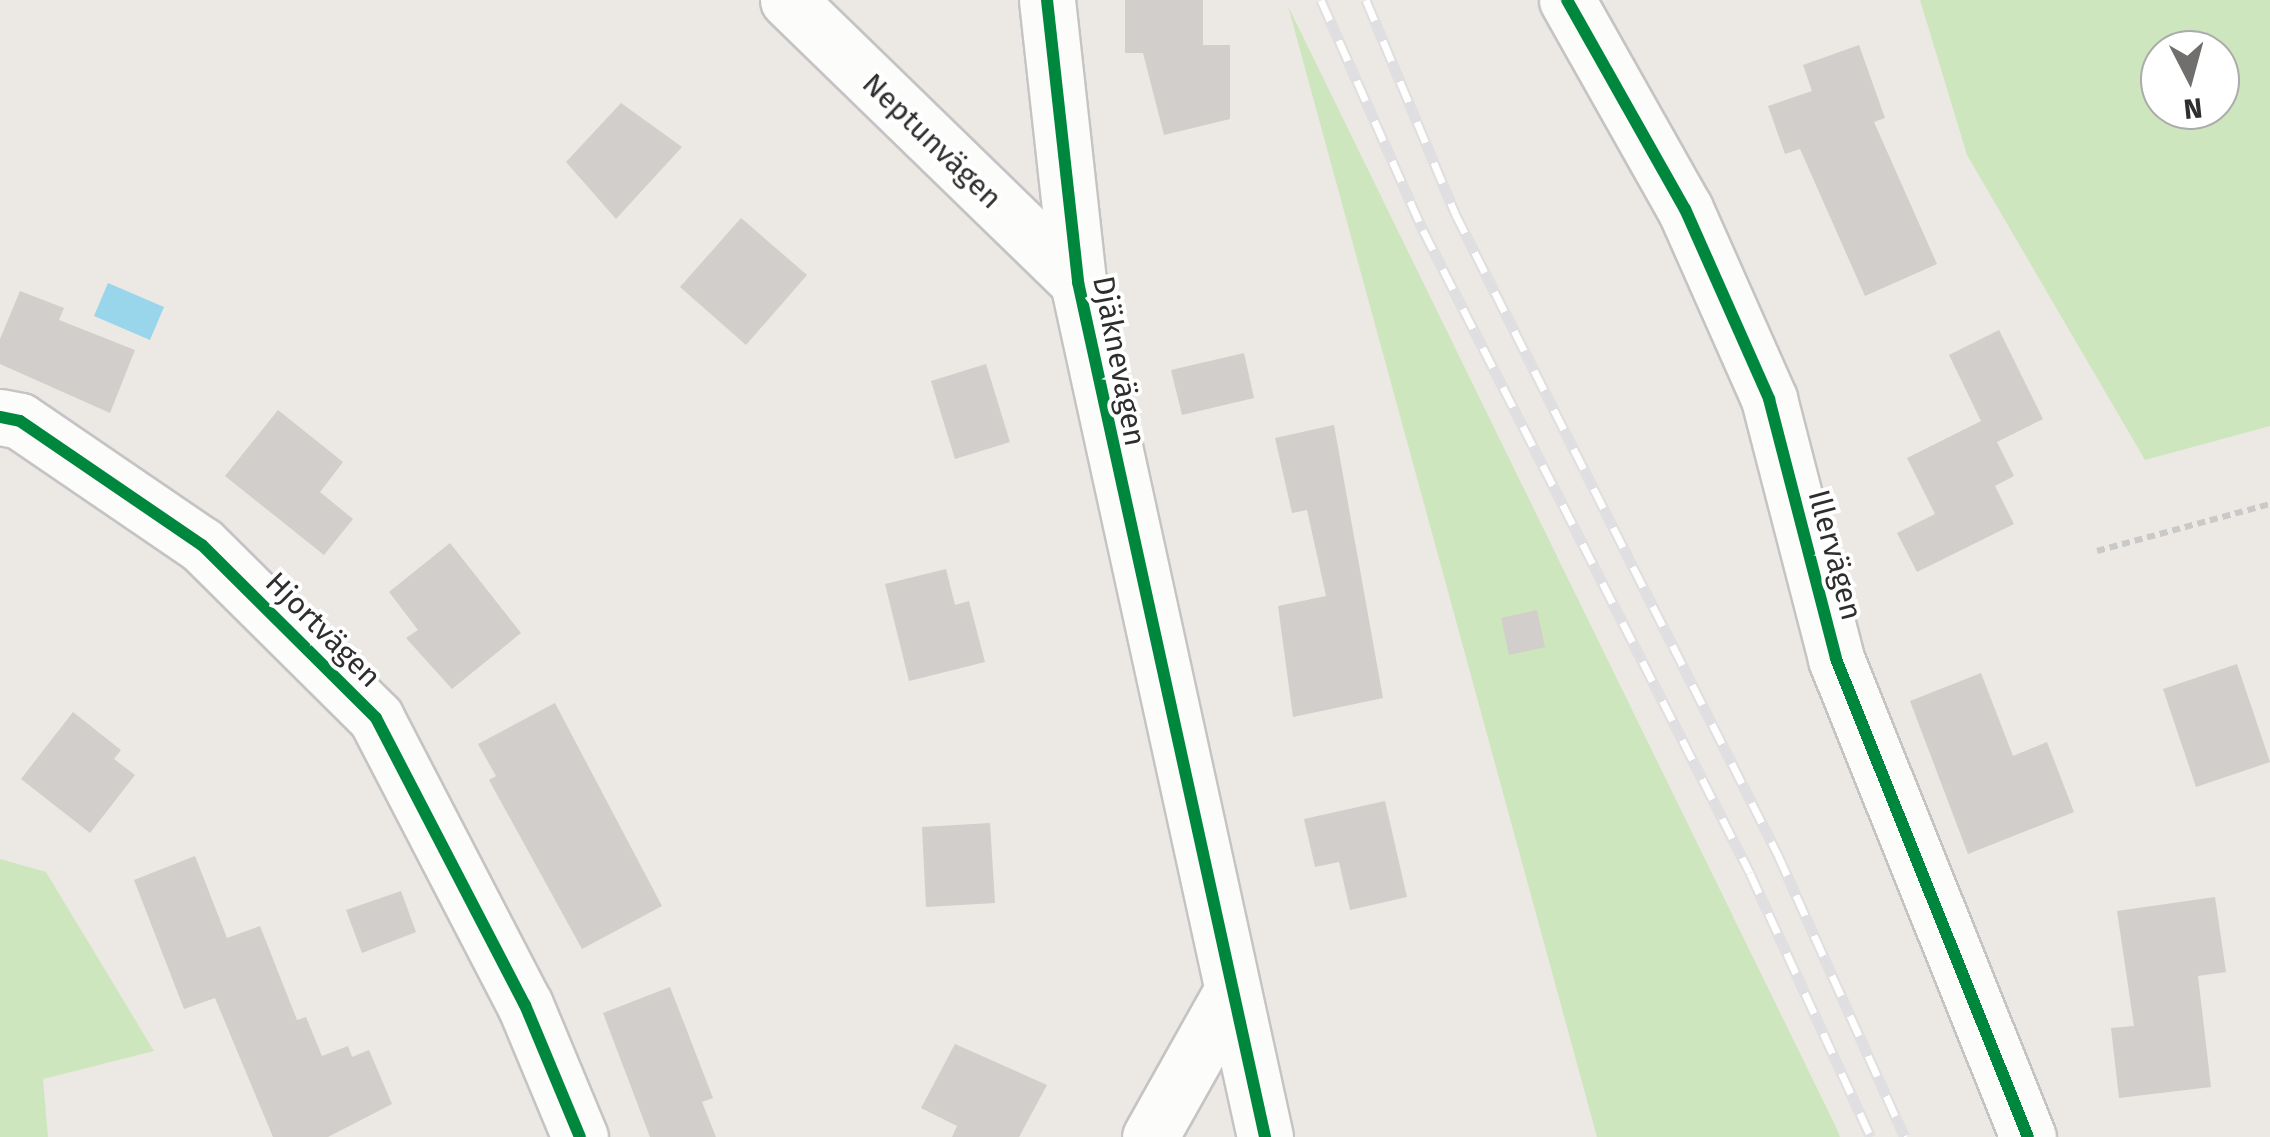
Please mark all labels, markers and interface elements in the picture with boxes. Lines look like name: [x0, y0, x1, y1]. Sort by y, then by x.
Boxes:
north arrow: [2140, 30, 2240, 130]
street label: Neptunvägen: [855, 66, 1009, 216]
text: N: [2182, 91, 2204, 126]
street label: Djäknevägen: [1085, 273, 1153, 449]
street label: Illervägen: [1800, 486, 1870, 624]
street label: Hjortvägen: [258, 565, 388, 695]

